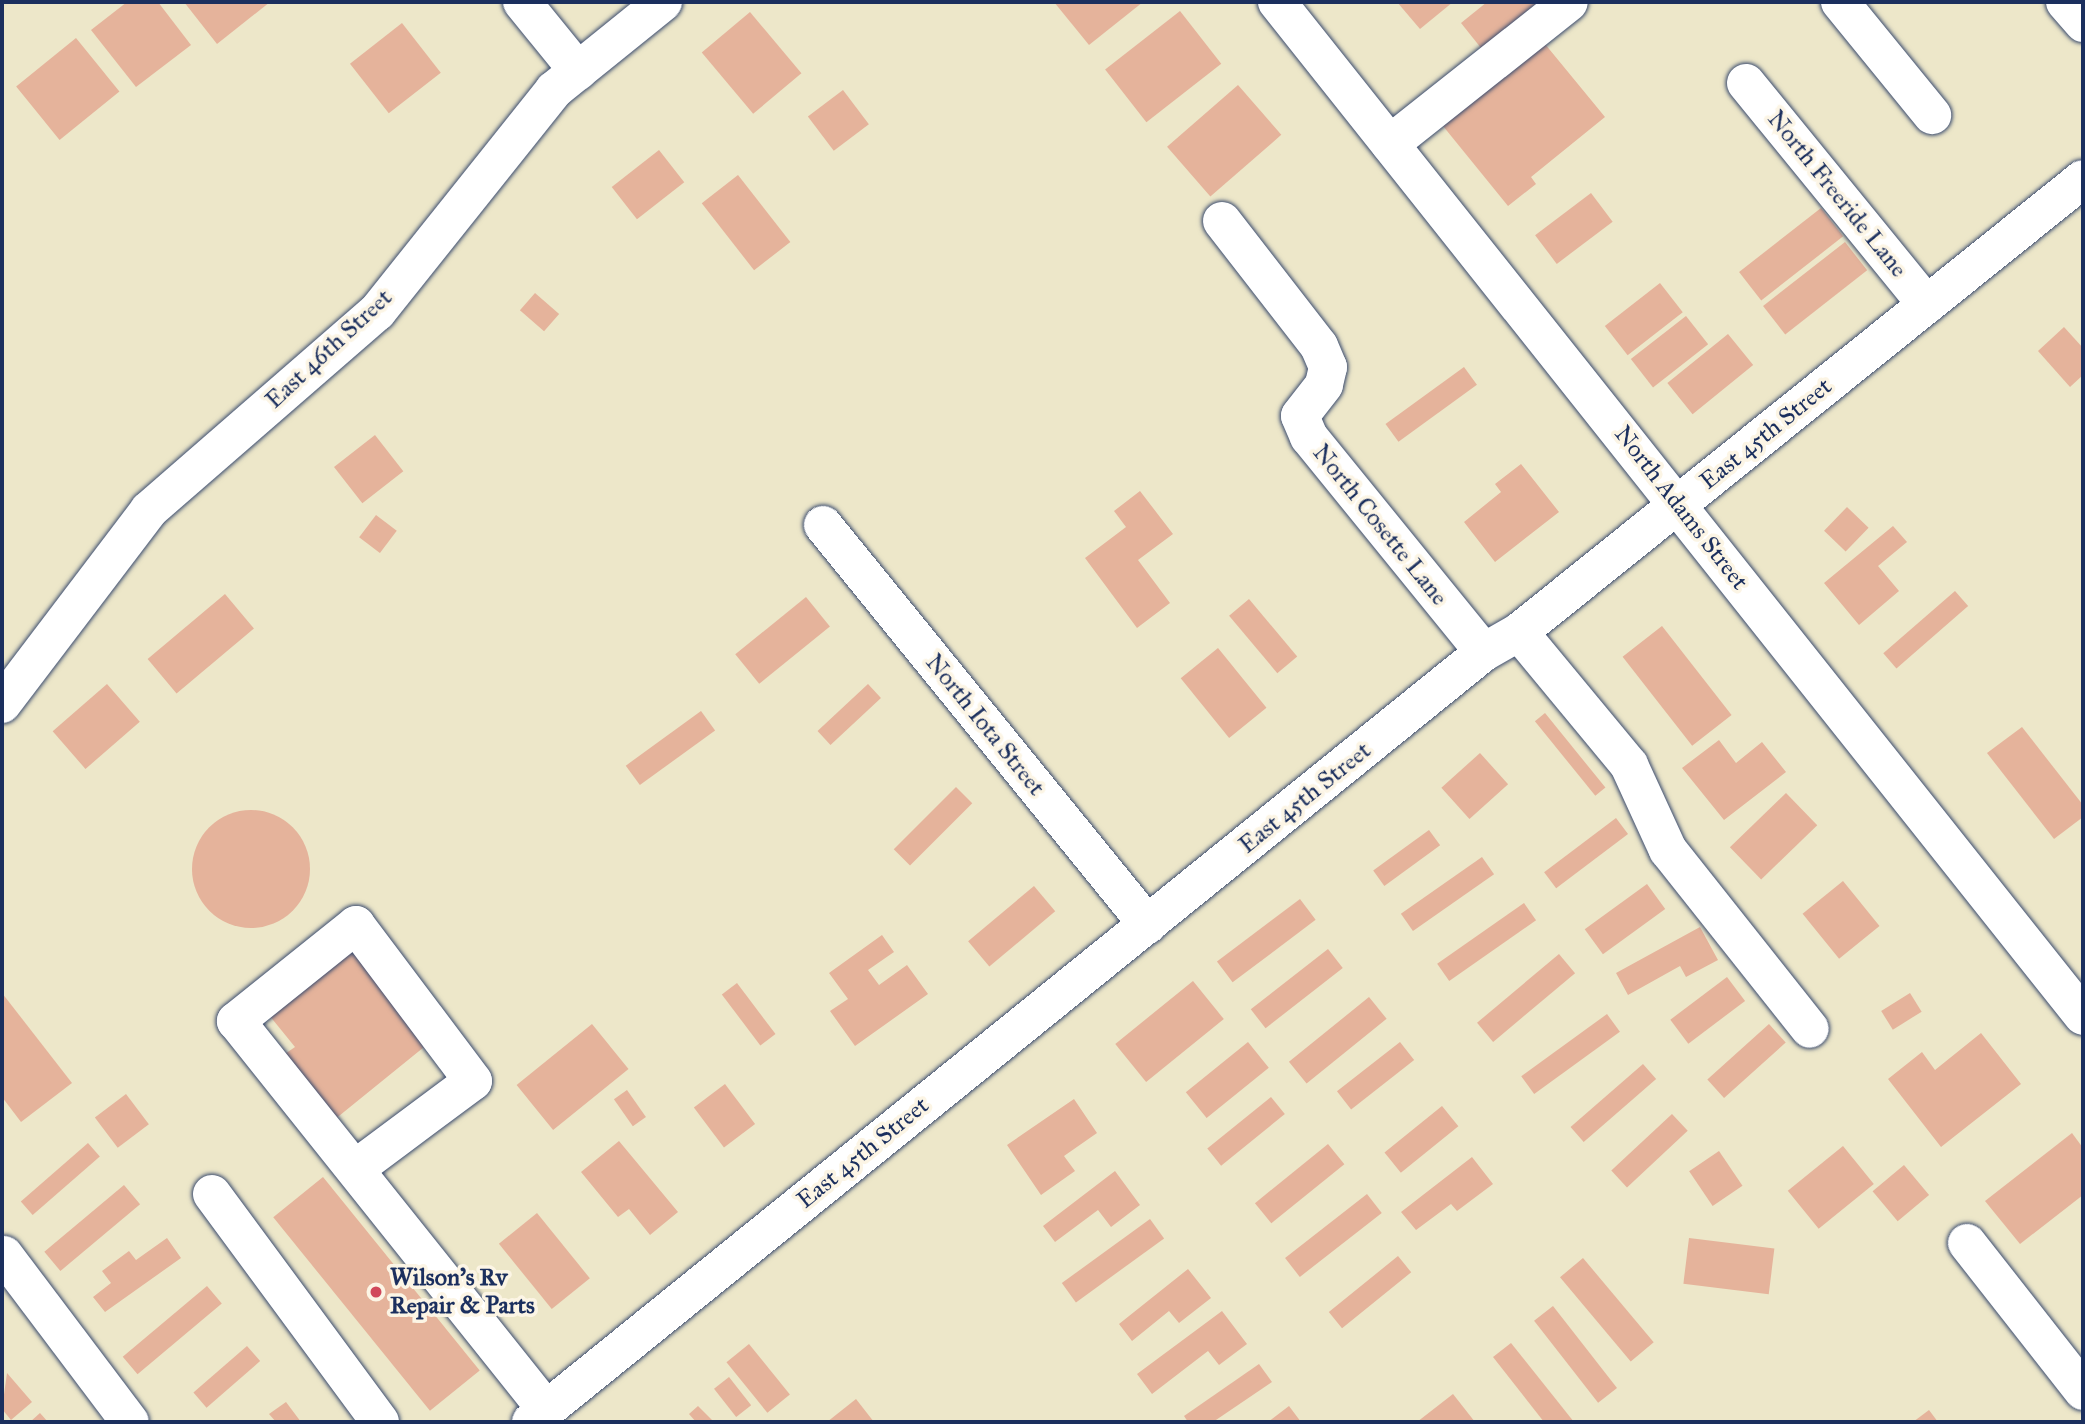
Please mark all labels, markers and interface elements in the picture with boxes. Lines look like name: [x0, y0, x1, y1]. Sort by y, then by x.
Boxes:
street label: North Freeride Lane: [1761, 105, 1913, 283]
street label: East 46th Street: [260, 283, 398, 415]
street label: East 45th Street: [1694, 372, 1838, 496]
street label: North Adams Street: [1608, 420, 1754, 596]
street label: North Cosette Lane: [1306, 439, 1454, 611]
street label: North Iota Street: [919, 648, 1051, 802]
street label: East 45th Street: [1233, 736, 1377, 860]
street label: East 45th Street: [791, 1091, 935, 1215]
place label: Wilson’s Rv Repair & Parts: [390, 1264, 535, 1320]
marker: Wilson’s Rv Repair & Parts: [368, 1284, 384, 1300]

